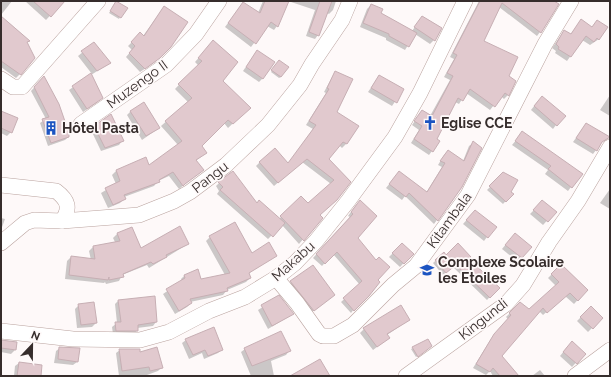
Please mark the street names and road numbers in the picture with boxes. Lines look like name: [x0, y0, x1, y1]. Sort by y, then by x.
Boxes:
street label: Muzengo II: [103, 57, 171, 111]
street label: Pangu: [189, 158, 231, 196]
street label: Kitambala: [423, 189, 475, 251]
street label: Makabu: [268, 238, 318, 284]
street label: Kingundi: [456, 295, 510, 343]

